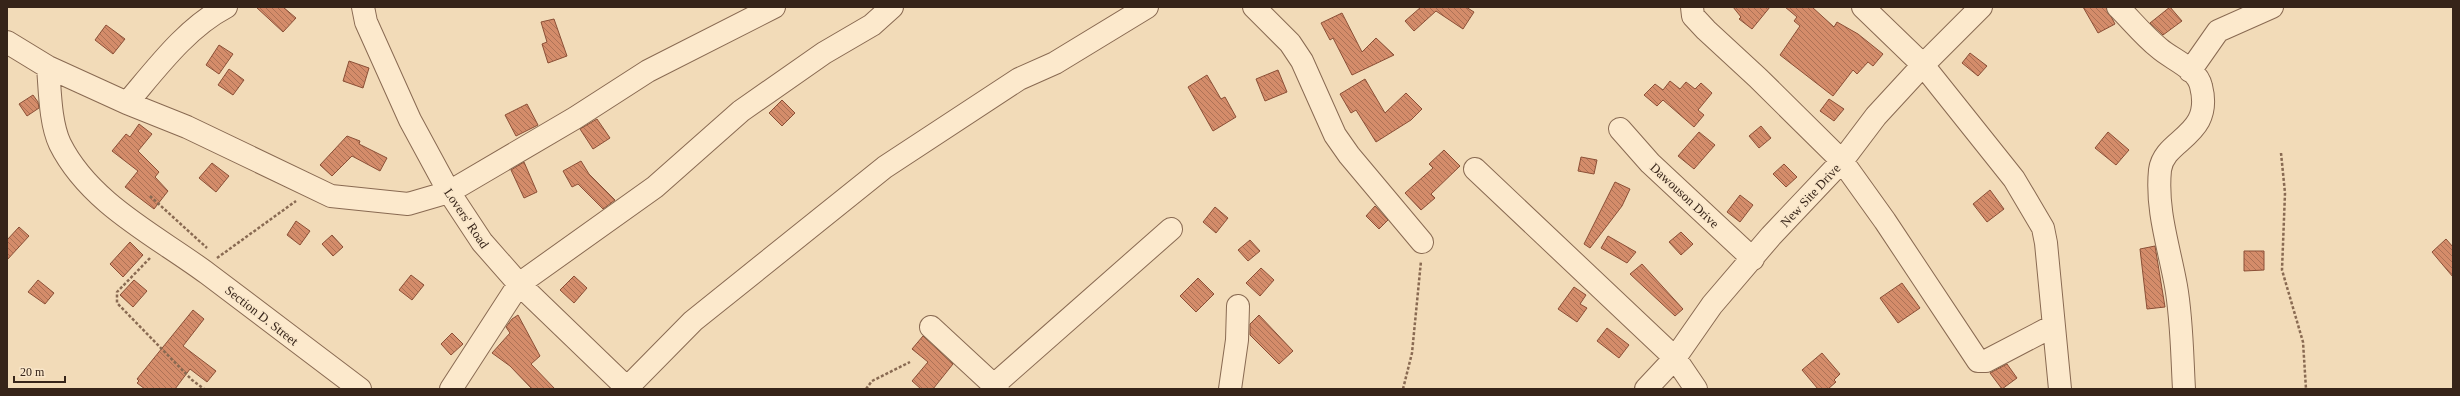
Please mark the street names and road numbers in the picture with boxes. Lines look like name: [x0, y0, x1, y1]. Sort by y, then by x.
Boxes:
street label: Dawouson Drive: [1647, 160, 1722, 231]
street label: New Site Drive: [1777, 160, 1844, 230]
street label: Lovers' Road: [441, 185, 492, 252]
street label: Section D. Street: [222, 282, 301, 349]

